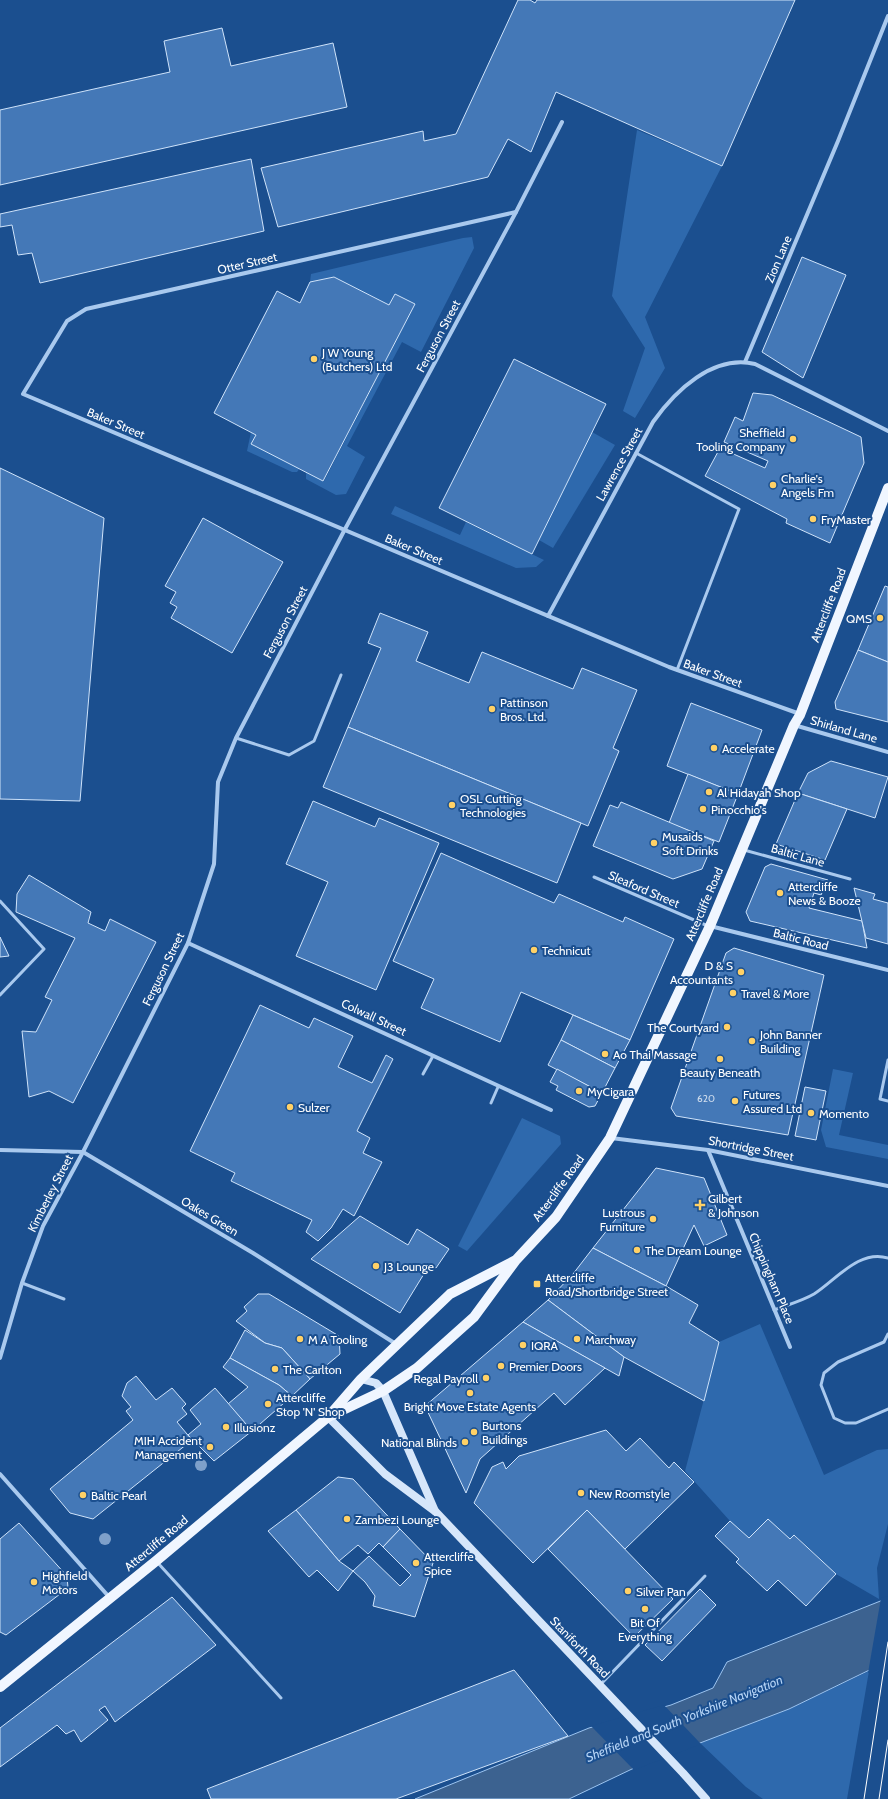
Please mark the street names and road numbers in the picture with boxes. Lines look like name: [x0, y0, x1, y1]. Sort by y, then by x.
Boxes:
street label: Zion Lane: [761, 233, 795, 285]
street label: Otter Street: [216, 249, 278, 277]
street label: Ferguson Street: [413, 297, 463, 375]
street label: Baker Street: [85, 404, 147, 442]
street label: Lawrence Street: [593, 425, 645, 503]
street label: Baker Street: [383, 530, 445, 568]
street label: Attercliffe Road: [807, 566, 849, 644]
street label: Ferguson Street: [260, 583, 310, 661]
street label: Baker Street: [682, 655, 744, 691]
street label: Shirland Lane: [809, 712, 879, 746]
street label: Baltic Lane: [769, 840, 827, 870]
street label: Attercliffe Road: [682, 865, 726, 943]
street label: Sleaford Street: [606, 867, 682, 911]
street label: Baltic Road: [772, 925, 830, 953]
street label: Ferguson Street: [139, 930, 187, 1008]
street label: Colwall Street: [339, 995, 409, 1039]
street label: Shortridge Street: [707, 1132, 795, 1164]
street label: Kimberley Street: [24, 1152, 76, 1234]
street label: Attercliffe Road: [529, 1152, 587, 1224]
street label: Oakes Green: [179, 1193, 242, 1239]
street label: Chippingham Place: [746, 1230, 798, 1326]
street label: Attercliffe Road: [121, 1512, 191, 1574]
street label: Staniforth Road: [547, 1613, 613, 1681]

